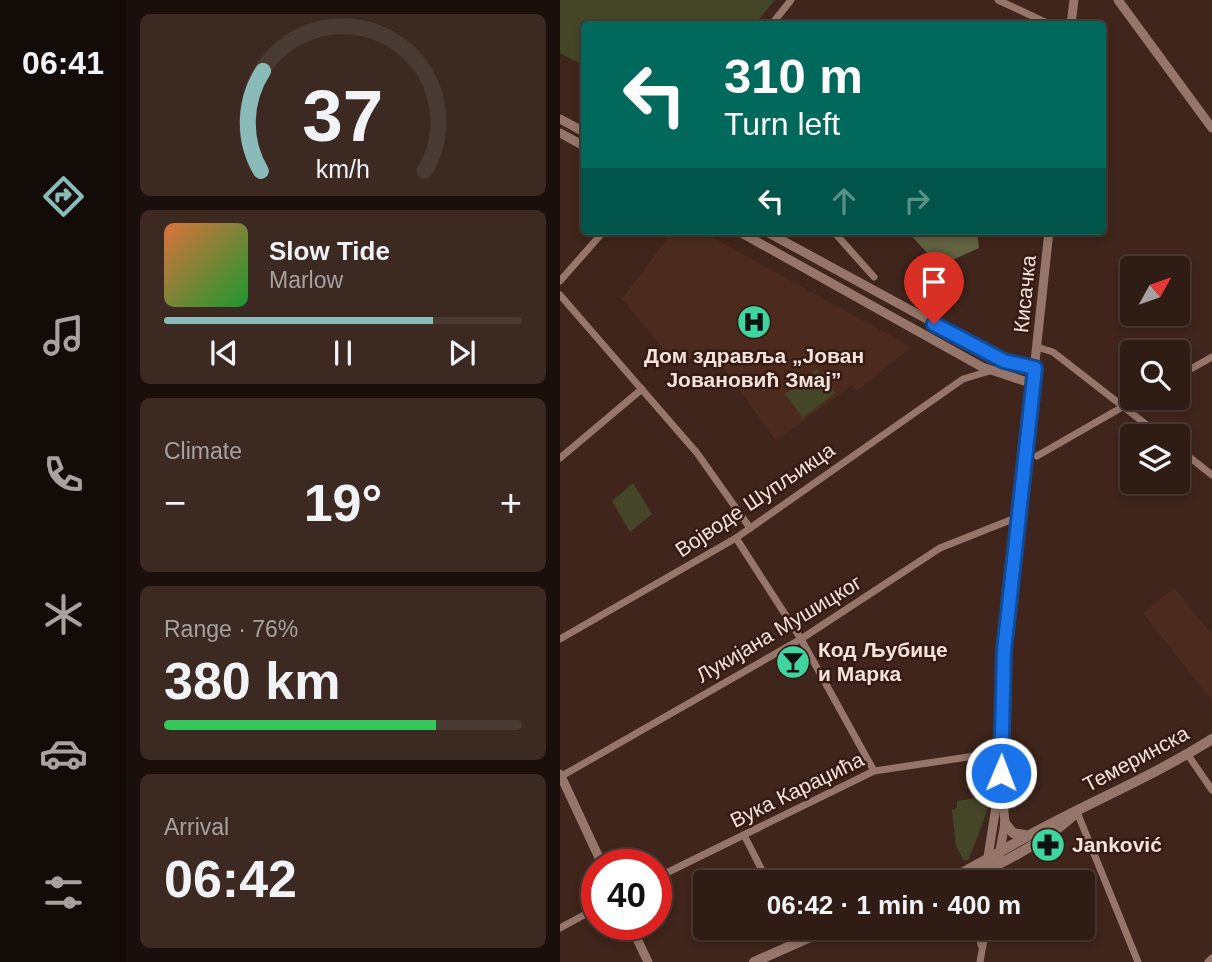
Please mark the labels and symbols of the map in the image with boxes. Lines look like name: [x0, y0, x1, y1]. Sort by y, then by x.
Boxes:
pin: [904, 252, 964, 324]
street label: Кисачка: [1009, 254, 1040, 334]
north arrow: [1120, 256, 1190, 326]
hospital icon: Дом здравља „Јован Јовановић Змај”: [735, 303, 773, 341]
place label: Дом здравља „Јован Јовановић Змај”: [644, 344, 864, 391]
street label: Војводе Шупљикца: [671, 438, 839, 561]
street label: Лукијана Мушицког: [692, 570, 866, 687]
place label: Код Љубице и Марка: [818, 638, 948, 685]
bar icon: Код Љубице и Марка: [774, 643, 812, 681]
street label: Темеринска: [1079, 721, 1193, 796]
position arrow: [964, 736, 1038, 810]
street label: Вука Караџића: [726, 747, 867, 832]
pharmacy icon: Janković: [1029, 826, 1067, 864]
place label: Janković: [1072, 833, 1162, 856]
speed limit sign: 40: [581, 849, 672, 940]

